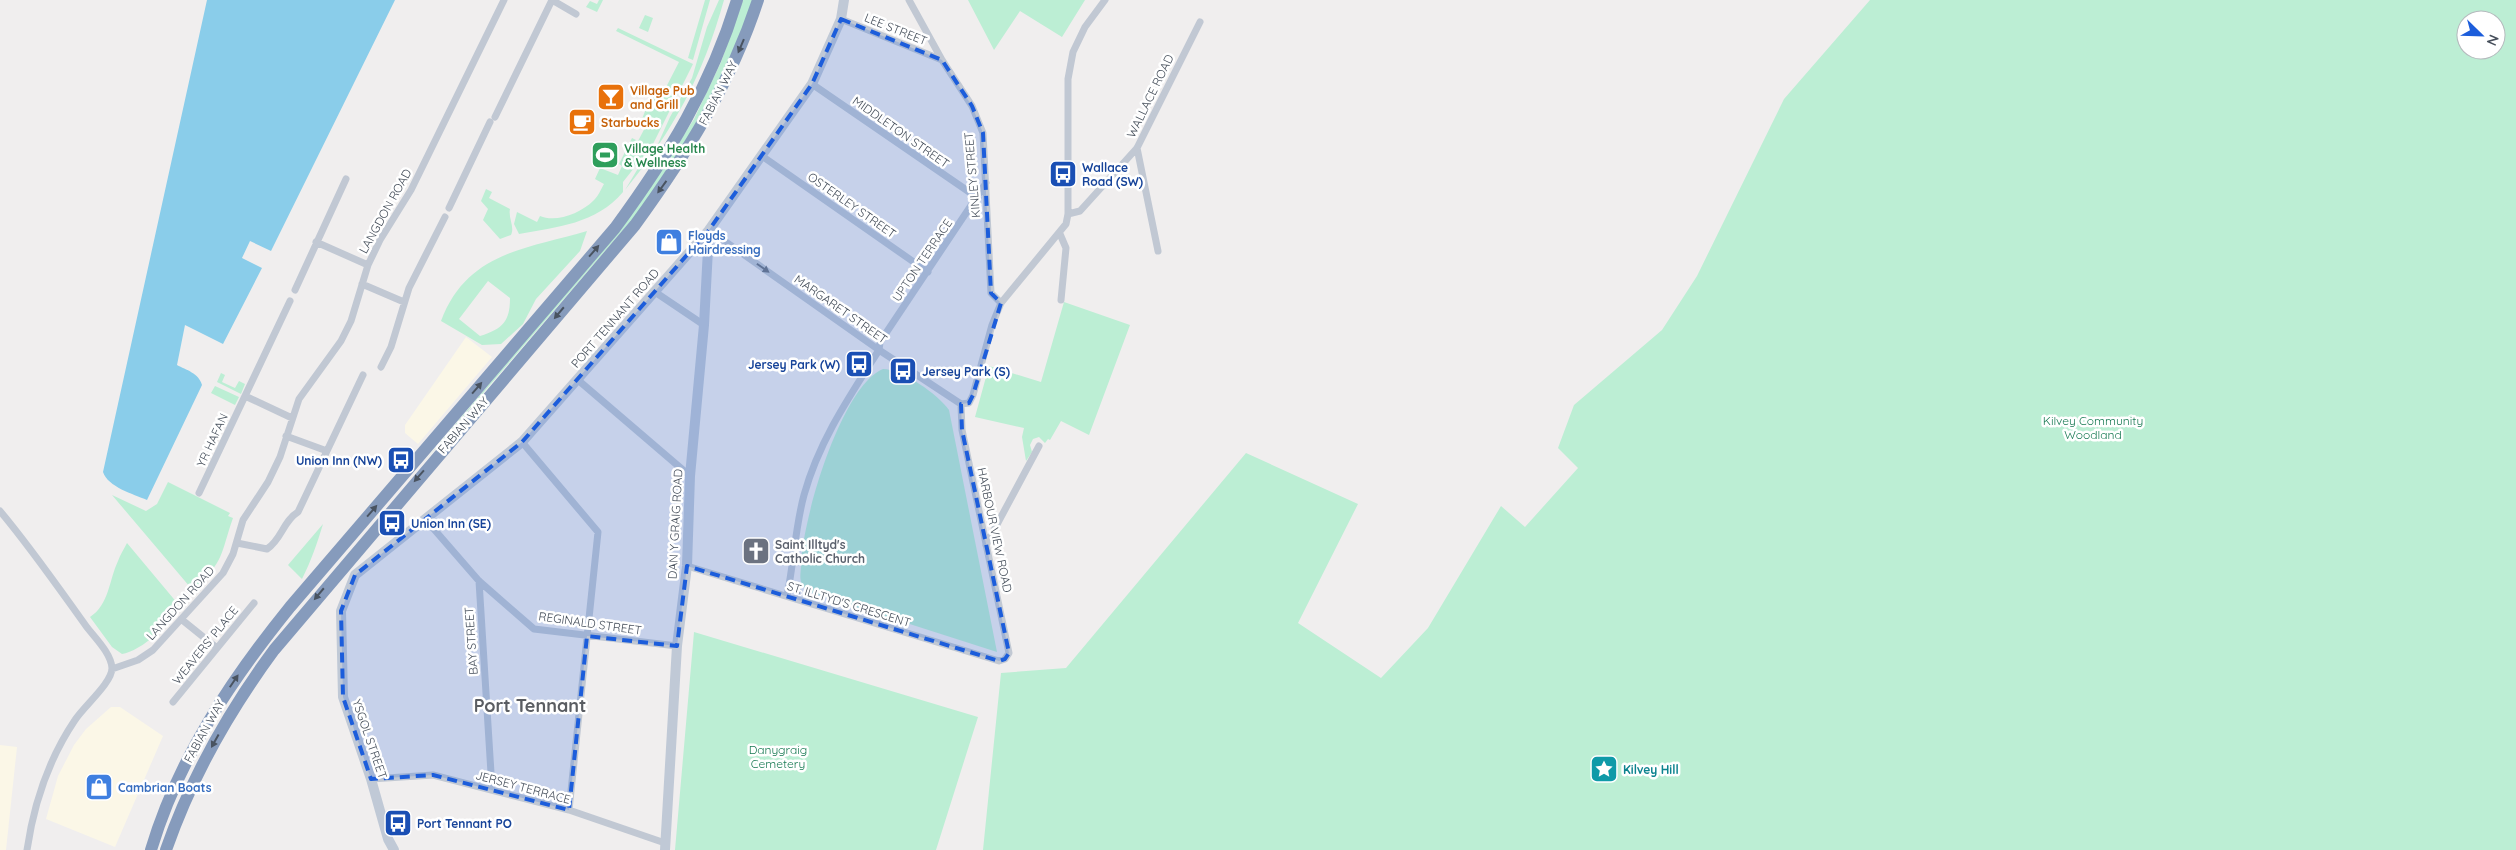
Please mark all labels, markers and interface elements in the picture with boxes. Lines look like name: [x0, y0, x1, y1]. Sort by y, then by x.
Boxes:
street label: LEE STREET: [862, 10, 930, 48]
north arrow: [2456, 10, 2506, 60]
text: N: [2483, 32, 2503, 48]
one-way arrow: [736, 39, 744, 53]
street label: WALLACE ROAD: [1123, 52, 1177, 140]
street label: FABIAN WAY: [695, 58, 741, 128]
bar icon: Village Pub and Grill: [596, 82, 626, 112]
place label: Village Pub and Grill: [630, 83, 695, 112]
street label: MIDDLETON STREET: [850, 93, 952, 171]
cafe icon: Starbucks: [567, 107, 597, 137]
place label: Starbucks: [601, 115, 659, 130]
street label: KINLEY STREET: [961, 132, 983, 218]
sports icon: Village Health & Wellness: [590, 140, 620, 170]
place label: Village Health & Wellness: [624, 141, 705, 170]
bus stop icon: Wallace Road (SW): [1048, 159, 1078, 189]
place label: Wallace Road (SW): [1082, 160, 1143, 189]
street label: LANGDON ROAD: [356, 166, 415, 256]
street label: OSTERLEY STREET: [805, 169, 899, 241]
one-way arrow: [657, 181, 667, 194]
street label: UPTON TERRACE: [889, 216, 955, 304]
shop icon: Floyds Hairdressing: [654, 227, 684, 257]
place label: Floyds Hairdressing: [688, 228, 761, 257]
one-way arrow: [588, 246, 600, 258]
one-way arrow: [756, 263, 769, 274]
street label: PORT TENNANT ROAD: [568, 265, 662, 371]
street label: MARGARET STREET: [792, 271, 890, 347]
one-way arrow: [554, 307, 565, 319]
bus stop icon: Jersey Park (W): [844, 349, 874, 379]
bus stop icon: Jersey Park (S): [888, 356, 918, 386]
place label: Jersey Park (W): [748, 357, 840, 372]
place label: Jersey Park (S): [922, 364, 1010, 379]
one-way arrow: [471, 382, 482, 394]
street label: FABIAN WAY: [434, 393, 492, 456]
street label: YR HAFAN: [193, 411, 231, 469]
park label: Kilvey Community Woodland: [2043, 413, 2143, 442]
bus stop icon: Union Inn (NW): [386, 445, 416, 475]
place label: Union Inn (NW): [296, 453, 382, 468]
street label: HARBOUR VIEW ROAD: [974, 466, 1016, 594]
street label: DAN Y GRAIG ROAD: [665, 468, 685, 580]
one-way arrow: [414, 470, 425, 483]
one-way arrow: [366, 505, 377, 518]
bus stop icon: Union Inn (SE): [377, 508, 407, 538]
place label: Union Inn (SE): [411, 516, 491, 531]
church icon: Saint Illtyd's Catholic Church: [741, 536, 771, 566]
place label: Saint Illtyd's Catholic Church: [775, 537, 865, 566]
street label: LANGDON ROAD: [143, 563, 217, 643]
street label: ST. ILLTYD'S CRESCENT: [785, 578, 913, 630]
one-way arrow: [313, 587, 325, 599]
street label: WEAVERS' PLACE: [169, 603, 241, 687]
street label: BAY STREET: [461, 607, 481, 675]
street label: REGINALD STREET: [538, 608, 642, 638]
one-way arrow: [229, 674, 238, 688]
district label: Port Tennant: [474, 694, 586, 717]
street label: FABIAN WAY: [180, 696, 228, 765]
street label: YSGOL STREET: [349, 697, 391, 781]
one-way arrow: [211, 734, 220, 747]
park label: Danygraig Cemetery: [749, 742, 807, 771]
place icon: Kilvey Hill: [1589, 754, 1619, 784]
place label: Kilvey Hill: [1623, 762, 1679, 777]
street label: JERSEY TERRACE: [474, 767, 572, 807]
shop icon: Cambrian Boats: [84, 772, 114, 802]
place label: Cambrian Boats: [118, 780, 212, 795]
bus stop icon: Port Tennant PO: [383, 808, 413, 838]
place label: Port Tennant PO: [417, 816, 512, 831]

